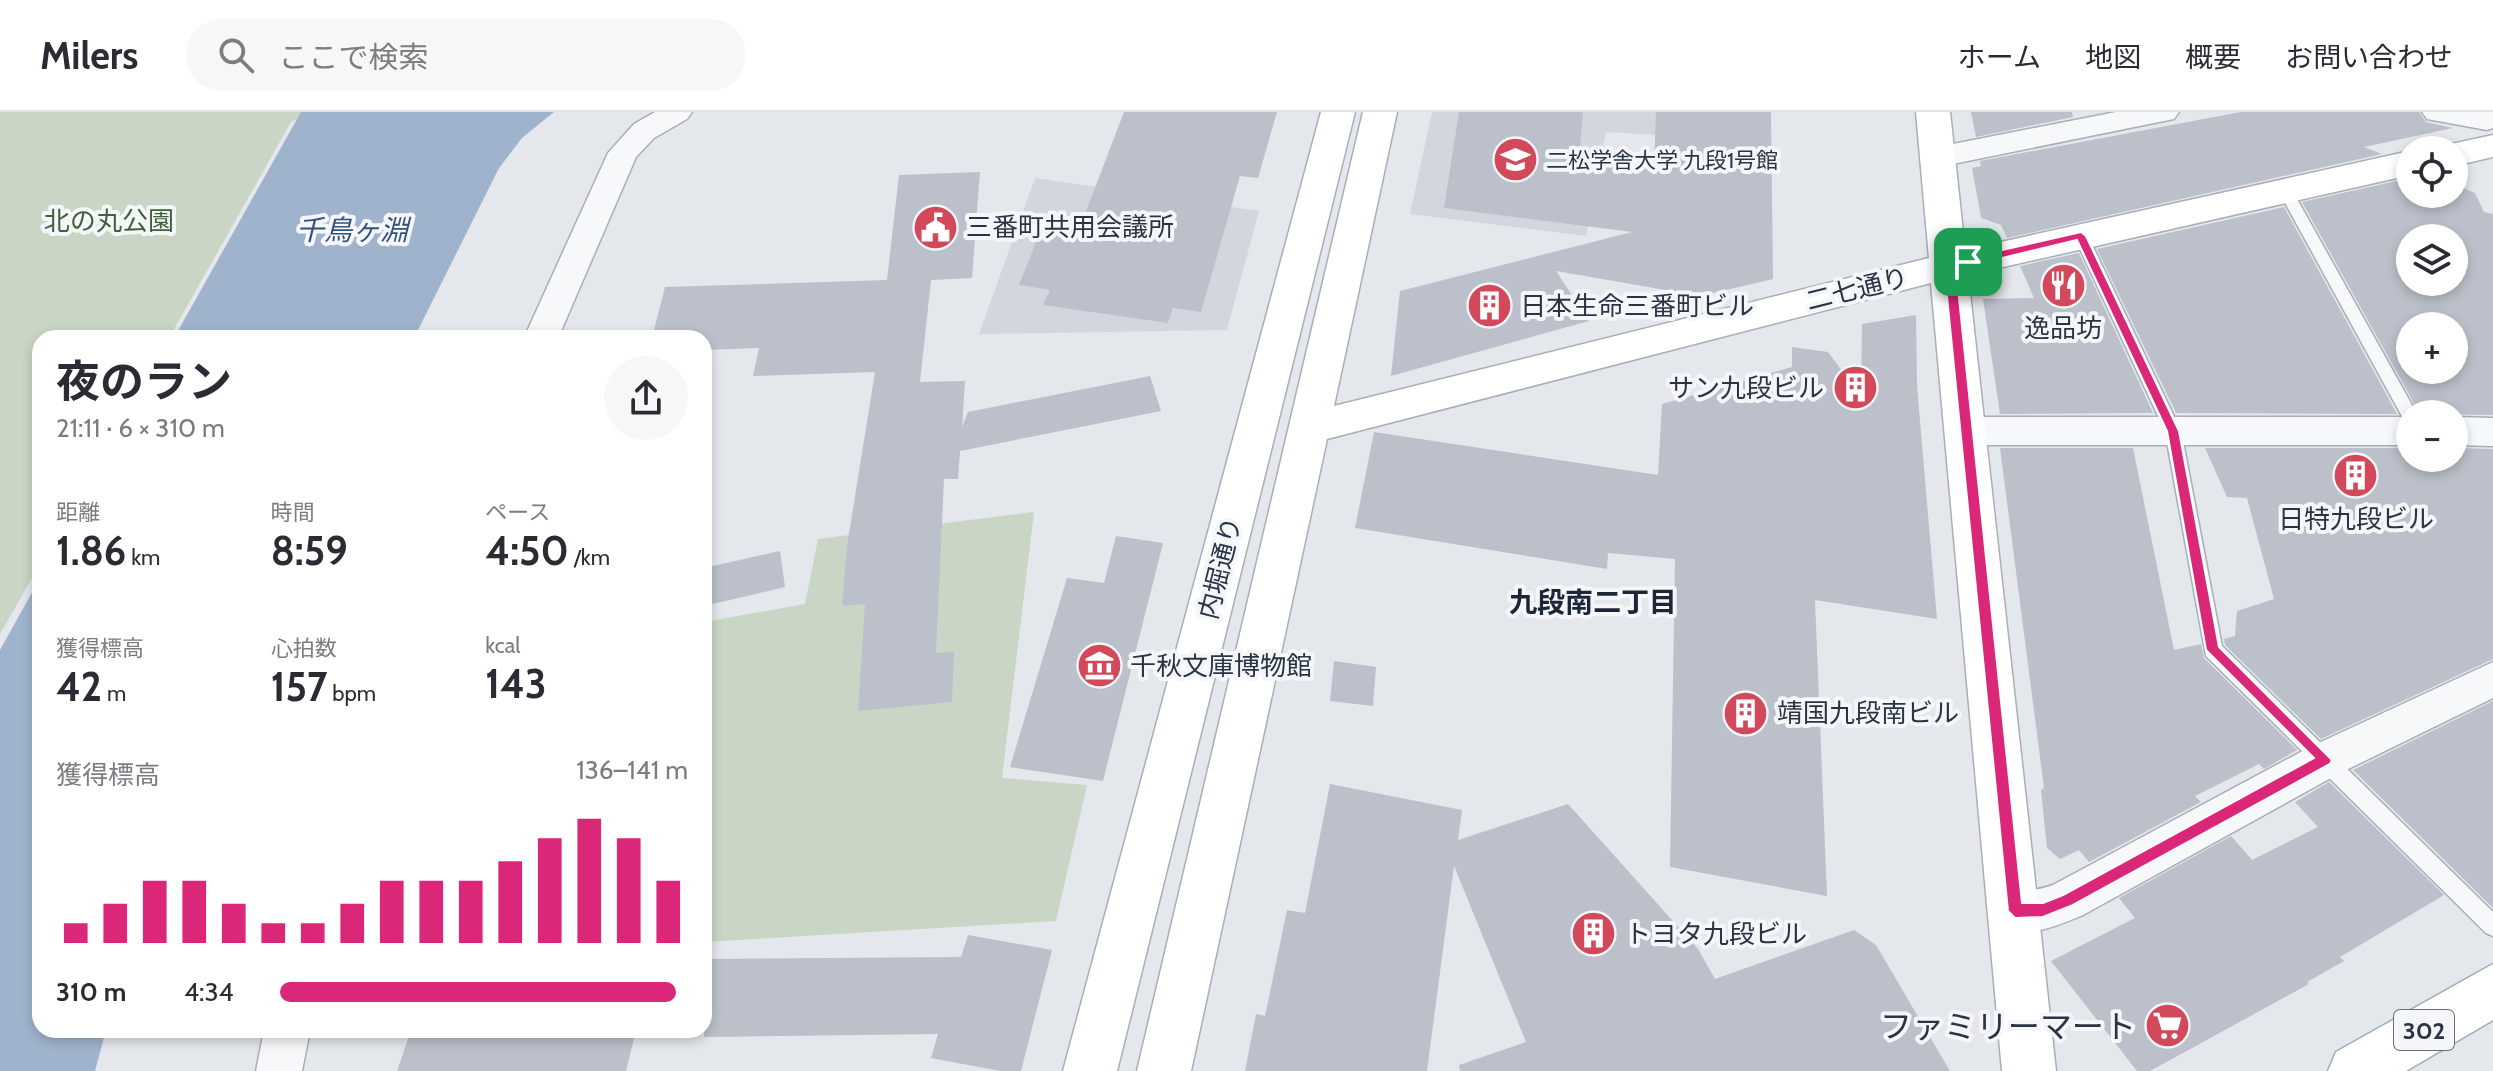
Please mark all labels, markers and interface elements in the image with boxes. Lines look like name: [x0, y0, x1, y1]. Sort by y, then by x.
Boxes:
search box: [186, 19, 746, 91]
text: Milers: [40, 32, 138, 79]
icon: search: [214, 33, 258, 77]
text: ここで検索: [278, 39, 428, 76]
text: ホーム: [1958, 40, 2041, 74]
text: 地図: [2085, 40, 2141, 74]
text: 概要: [2185, 40, 2241, 74]
text: お問い合わせ: [2285, 40, 2453, 74]
school or university icon: 二松学舎大学 九段1号館: [1491, 136, 1539, 184]
map controls: [2396, 136, 2468, 472]
button: locate: [2396, 136, 2468, 208]
place label: 二松学舎大学 九段1号館: [1546, 147, 1778, 174]
public building icon: 三番町共用会議所: [911, 203, 959, 251]
park label: 北の丸公園: [44, 205, 174, 237]
place label: 三番町共用会議所: [966, 211, 1174, 243]
water label: 千鳥ヶ淵: [296, 213, 412, 247]
button: layers: [2396, 224, 2468, 296]
pin: [1934, 228, 2002, 296]
icon: arrive: [1946, 240, 1990, 284]
street label: 二七通り: [1803, 261, 1911, 317]
restaurant icon: 逸品坊: [2039, 261, 2087, 309]
building icon: 日本生命三番町ビル: [1465, 282, 1513, 330]
place label: 日本生命三番町ビル: [1520, 290, 1754, 322]
place label: 逸品坊: [2024, 312, 2102, 344]
button: +: [2396, 312, 2468, 384]
text: 夜のラン: [56, 355, 232, 408]
button: share: [604, 356, 688, 440]
building icon: サン九段ビル: [1831, 364, 1879, 412]
place label: サン九段ビル: [1668, 372, 1824, 404]
button: −: [2396, 400, 2468, 472]
text: 21:11 · 6 × 310 m: [56, 412, 225, 444]
building icon: 日特九段ビル: [2332, 452, 2380, 500]
text: 距離: [56, 499, 100, 526]
text: 時間: [271, 499, 315, 526]
text: ペース: [485, 499, 550, 526]
place label: 日特九段ビル: [2278, 503, 2434, 535]
street label: 内堀通り: [1192, 514, 1248, 622]
text: 1.86: [56, 526, 126, 575]
text: 8:59: [271, 526, 348, 575]
text: 4:50: [485, 526, 569, 575]
text: km: [126, 544, 160, 571]
text: /km: [569, 544, 610, 571]
district label: 九段南二丁目: [1509, 585, 1677, 619]
text: kcal: [485, 632, 520, 659]
text: 獲得標高: [56, 635, 144, 662]
text: 心拍数: [271, 635, 337, 662]
museum icon: 千秋文庫博物館: [1075, 642, 1123, 690]
place label: 千秋文庫博物館: [1130, 650, 1312, 682]
text: 143: [485, 659, 547, 708]
text: 42: [56, 662, 102, 711]
text: 157: [271, 662, 327, 711]
text: m: [102, 680, 126, 707]
text: bpm: [327, 680, 376, 707]
building icon: 靖国九段南ビル: [1722, 689, 1770, 737]
place label: 靖国九段南ビル: [1777, 697, 1959, 729]
text: 136–141 m: [576, 754, 688, 786]
text: 獲得標高: [56, 759, 160, 791]
building icon: トヨタ九段ビル: [1570, 910, 1618, 958]
place label: トヨタ九段ビル: [1625, 918, 1807, 950]
text: 310 m: [56, 976, 126, 1008]
text: 4:34: [184, 976, 234, 1008]
supermarket icon: ファミリーマート: [2143, 1002, 2191, 1050]
place label: ファミリーマート: [1880, 1007, 2136, 1046]
road number: 302: [2394, 1010, 2454, 1050]

